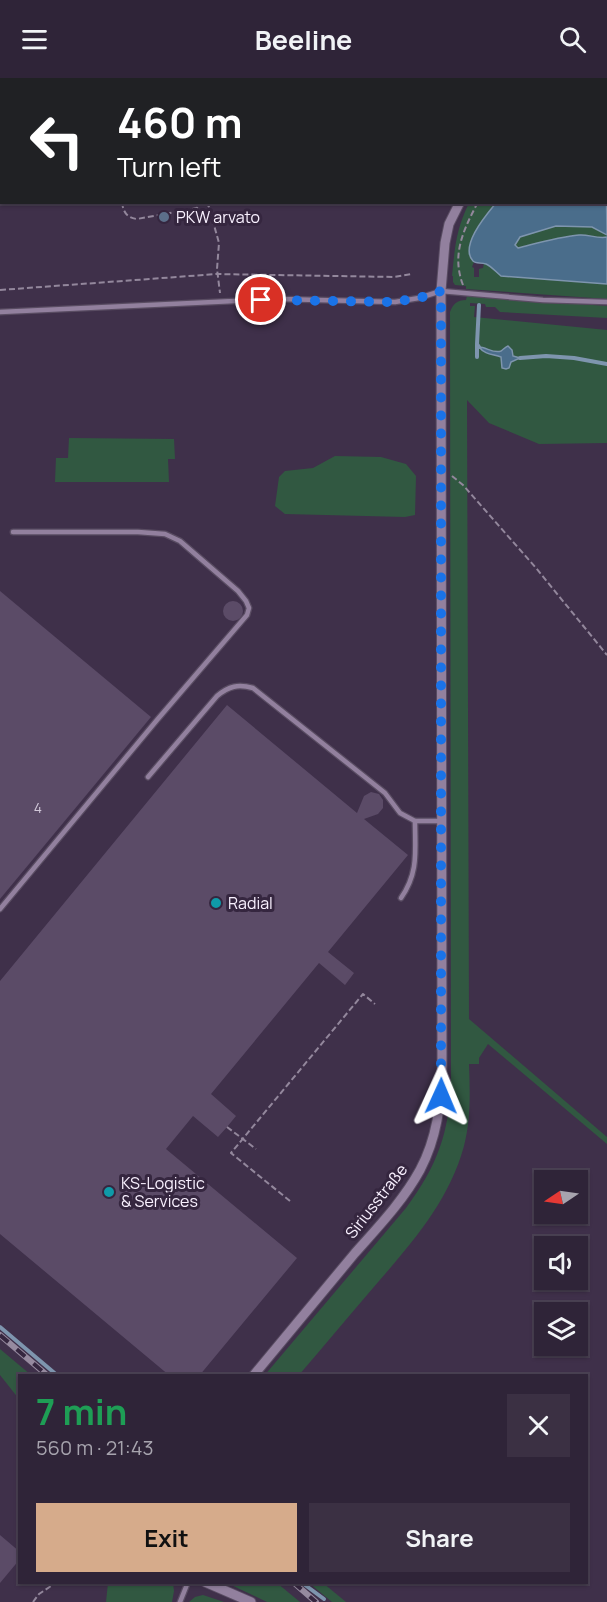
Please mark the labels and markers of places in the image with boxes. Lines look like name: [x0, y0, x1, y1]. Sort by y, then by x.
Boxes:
place label: PKW arvato: [176, 206, 260, 228]
marker: PKW arvato: [157, 210, 171, 224]
pin: [235, 274, 286, 325]
place label: Radial: [228, 892, 273, 914]
marker: Radial: [209, 896, 223, 910]
place label: KS-Logistic & Services: [121, 1172, 205, 1212]
marker: KS-Logistic & Services: [102, 1185, 116, 1199]

